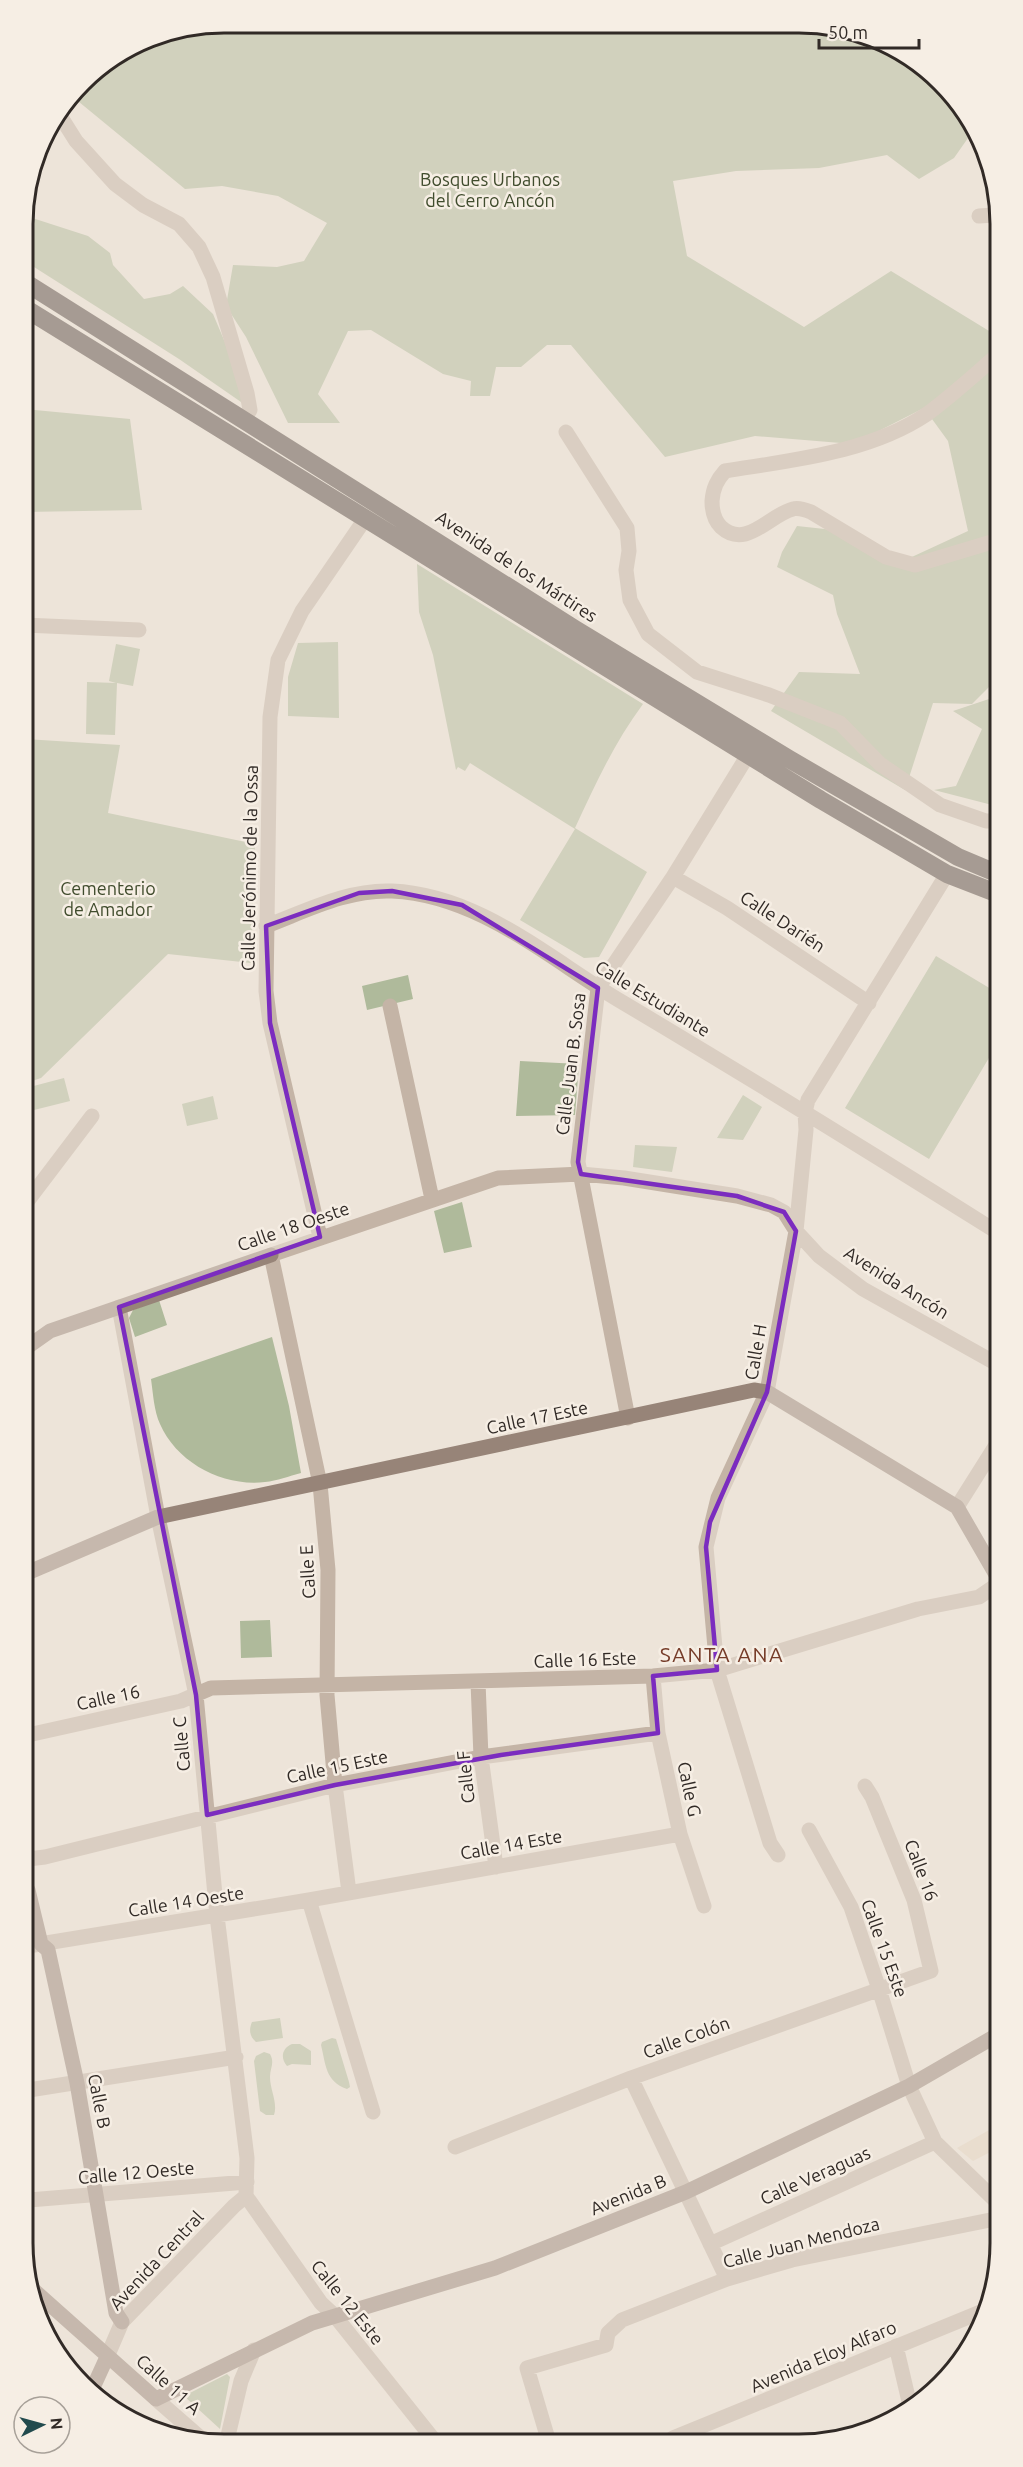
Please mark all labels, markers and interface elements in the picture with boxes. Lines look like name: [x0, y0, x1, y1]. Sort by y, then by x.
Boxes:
scale bar: [819, 12, 920, 50]
text: 50 m: [828, 22, 868, 42]
park label: Bosques Urbanos del Cerro Ancón: [420, 169, 560, 210]
street label: Avenida de los Mártires: [433, 506, 602, 626]
street label: Calle Jerónimo de la Ossa: [237, 765, 261, 971]
park label: Cementerio de Amador: [60, 878, 156, 919]
street label: Calle Darién: [737, 886, 829, 956]
street label: Calle Estudiante: [592, 956, 714, 1040]
street label: Calle Juan B. Sosa: [551, 992, 589, 1136]
street label: Calle 18 Oeste: [234, 1198, 352, 1254]
street label: Avenida Ancón: [841, 1242, 953, 1322]
street label: Calle H: [740, 1323, 770, 1381]
street label: Calle 17 Este: [484, 1396, 590, 1438]
street label: Calle E: [296, 1545, 318, 1599]
district label: SANTA ANA: [660, 1642, 784, 1666]
street label: Calle 16 Este: [533, 1647, 637, 1671]
street label: Calle 16: [75, 1681, 141, 1713]
street label: Calle C: [169, 1716, 193, 1772]
street label: Calle 15 Este: [284, 1745, 390, 1787]
street label: Calle F: [452, 1749, 478, 1805]
street label: Calle G: [674, 1760, 706, 1818]
street label: Calle 14 Este: [458, 1825, 564, 1863]
street label: Calle 16: [901, 1836, 943, 1904]
street label: Calle 14 Oeste: [127, 1882, 245, 1920]
street label: Calle 15 Este: [858, 1896, 912, 2000]
street label: Calle Colón: [640, 2012, 732, 2062]
street label: Calle B: [85, 2072, 115, 2130]
street label: Calle Veraguas: [757, 2142, 873, 2208]
street label: Calle 12 Oeste: [77, 2157, 195, 2187]
street label: Avenida B: [587, 2170, 669, 2218]
street label: Avenida Central: [105, 2206, 207, 2314]
street label: Calle Juan Mendoza: [721, 2213, 881, 2271]
street label: Calle 12 Este: [308, 2256, 388, 2348]
street label: Avenida Eloy Alfaro: [747, 2316, 899, 2396]
street label: Calle 11 A: [133, 2350, 206, 2418]
north arrow: [12, 2395, 72, 2455]
text: N: [47, 2417, 66, 2430]

